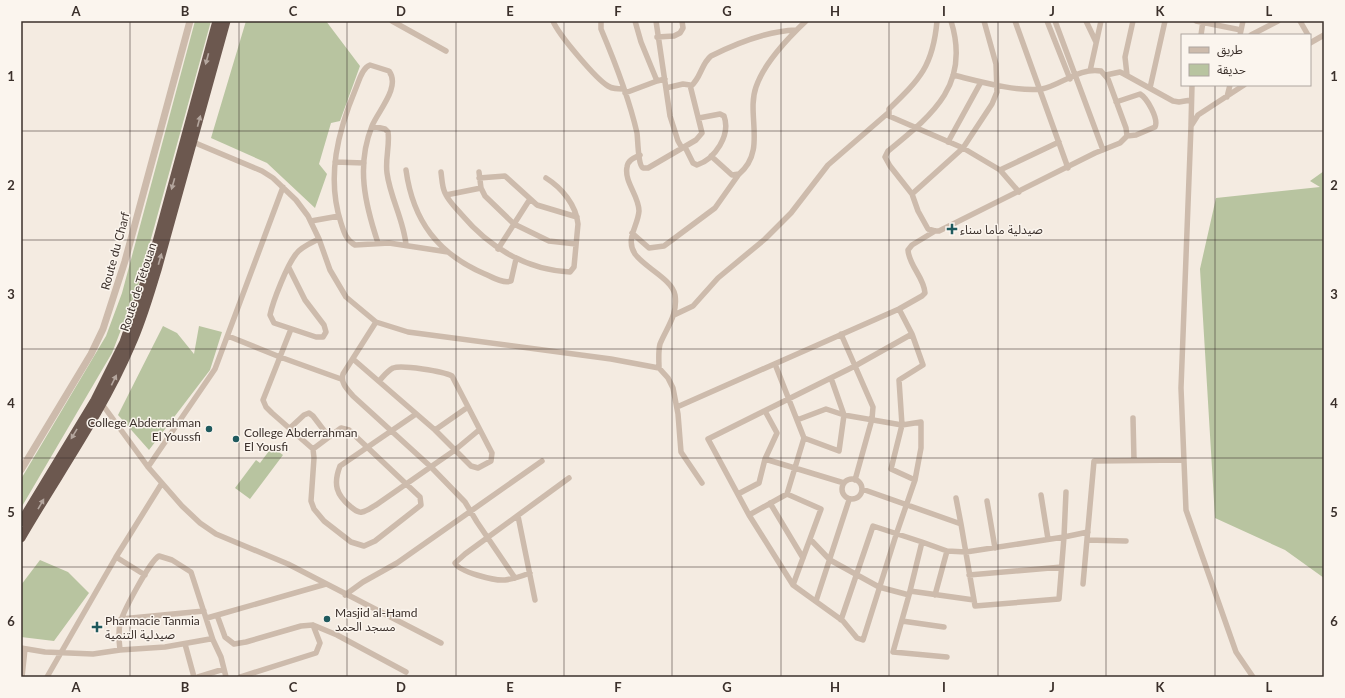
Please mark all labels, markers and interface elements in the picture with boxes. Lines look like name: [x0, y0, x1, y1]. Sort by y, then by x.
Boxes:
text: A: [70, 3, 81, 19]
text: B: [181, 3, 190, 19]
text: C: [289, 3, 298, 19]
text: D: [396, 3, 406, 19]
text: E: [506, 3, 514, 19]
text: F: [614, 3, 622, 19]
text: G: [722, 3, 732, 19]
text: H: [830, 3, 840, 19]
text: I: [942, 3, 946, 19]
text: J: [1049, 3, 1055, 19]
text: K: [1156, 3, 1166, 19]
text: L: [1266, 3, 1273, 19]
legend: [1181, 34, 1311, 86]
text: طريق: [1217, 42, 1243, 58]
one-way arrow: [204, 53, 210, 65]
text: حديقة: [1217, 62, 1246, 77]
text: 1: [7, 68, 15, 84]
text: 1: [1330, 68, 1338, 84]
one-way arrow: [196, 114, 202, 126]
text: 2: [7, 177, 15, 193]
text: 2: [1330, 177, 1338, 193]
one-way arrow: [170, 178, 176, 190]
street label: Route du Charf: [97, 210, 133, 292]
place label: صيدلية ماما سناء: [960, 222, 1043, 237]
marker: صيدلية ماما سناء: [947, 224, 957, 234]
street label: Route de Tétouan: [117, 241, 159, 333]
one-way arrow: [157, 253, 163, 265]
text: 3: [7, 286, 15, 302]
text: 3: [1330, 286, 1338, 302]
one-way arrow: [111, 375, 117, 386]
text: 4: [7, 395, 15, 411]
text: 4: [1330, 395, 1338, 411]
place label: College Abderrahman El Youssfi: [87, 415, 201, 444]
marker: College Abderrahman El Youssfi: [204, 424, 214, 434]
place label: College Abderrahman El Yousfi: [244, 425, 358, 454]
one-way arrow: [71, 428, 78, 440]
marker: College Abderrahman El Yousfi: [231, 434, 241, 444]
one-way arrow: [37, 498, 44, 510]
text: 5: [7, 504, 15, 520]
text: 5: [1330, 504, 1338, 520]
place label: Masjid al-Hamd مسجد الحمد: [335, 605, 417, 634]
text: 6: [7, 613, 15, 629]
place label: Pharmacie Tanmia صيدلية التنمية: [105, 613, 200, 642]
text: 6: [1330, 613, 1338, 629]
marker: Masjid al-Hamd مسجد الحمد: [322, 614, 332, 624]
marker: Pharmacie Tanmia صيدلية التنمية: [92, 622, 102, 632]
text: A: [70, 679, 81, 695]
text: B: [181, 679, 190, 695]
text: C: [289, 679, 298, 695]
text: D: [396, 679, 406, 695]
text: E: [506, 679, 514, 695]
text: F: [614, 679, 622, 695]
text: G: [722, 679, 732, 695]
text: H: [830, 679, 840, 695]
text: I: [942, 679, 946, 695]
text: J: [1049, 679, 1055, 695]
text: K: [1156, 679, 1166, 695]
text: L: [1266, 679, 1273, 695]

